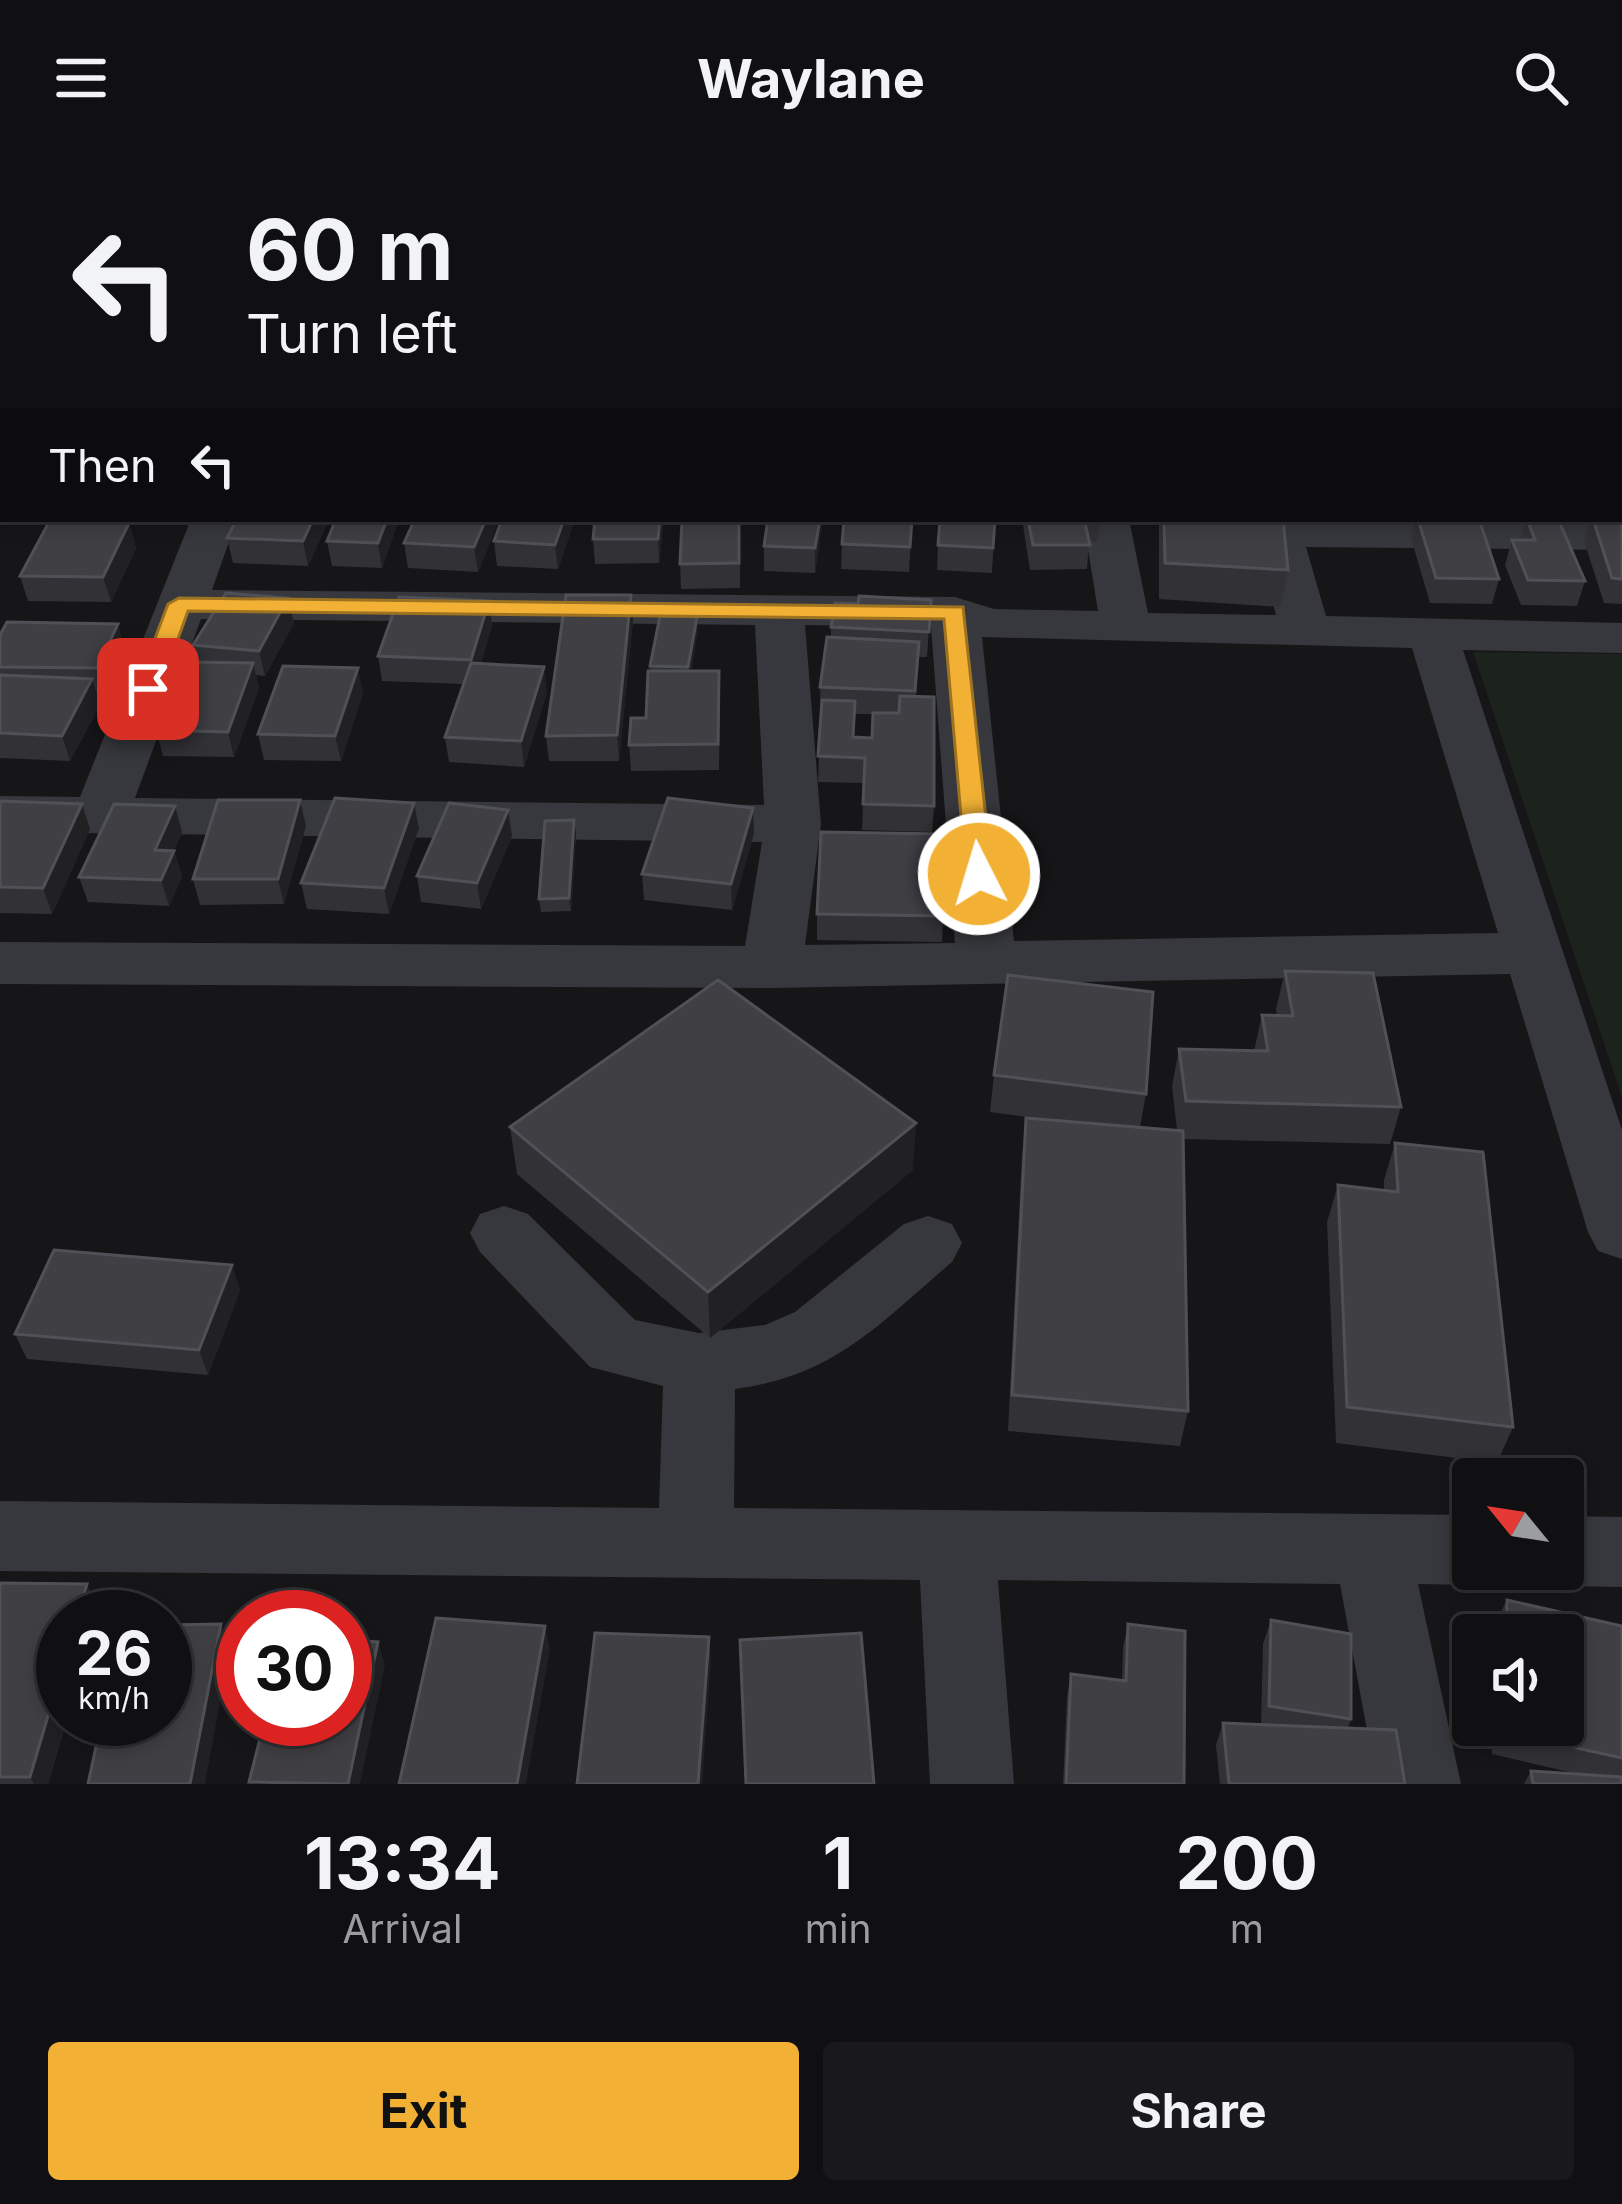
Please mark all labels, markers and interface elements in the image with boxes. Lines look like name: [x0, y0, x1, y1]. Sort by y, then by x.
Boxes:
icon: menu: [48, 45, 114, 111]
icon: search: [1508, 45, 1574, 111]
text: Waylane: [697, 46, 925, 111]
text: 60 m: [246, 199, 454, 300]
icon: left: [48, 204, 204, 360]
text: Turn left: [246, 301, 457, 366]
icon: left: [180, 432, 246, 498]
text: Then: [48, 438, 156, 493]
pin: [97, 638, 199, 740]
icon: arrive: [115, 656, 181, 722]
position arrow: [916, 811, 1042, 937]
north arrow: [1452, 1458, 1584, 1590]
map controls: [1452, 1458, 1584, 1746]
speed limit sign: 30: [216, 1590, 372, 1746]
button: sound: [1452, 1614, 1584, 1746]
text: 26: [76, 1617, 152, 1689]
text: km/h: [78, 1680, 150, 1716]
text: 13:34: [304, 1819, 501, 1906]
text: 1: [823, 1819, 854, 1906]
text: 200: [1175, 1819, 1318, 1906]
text: Arrival: [342, 1905, 462, 1952]
text: min: [805, 1905, 871, 1952]
text: m: [1230, 1905, 1264, 1952]
button: Exit: [48, 2042, 799, 2180]
button: Share: [823, 2042, 1574, 2180]

